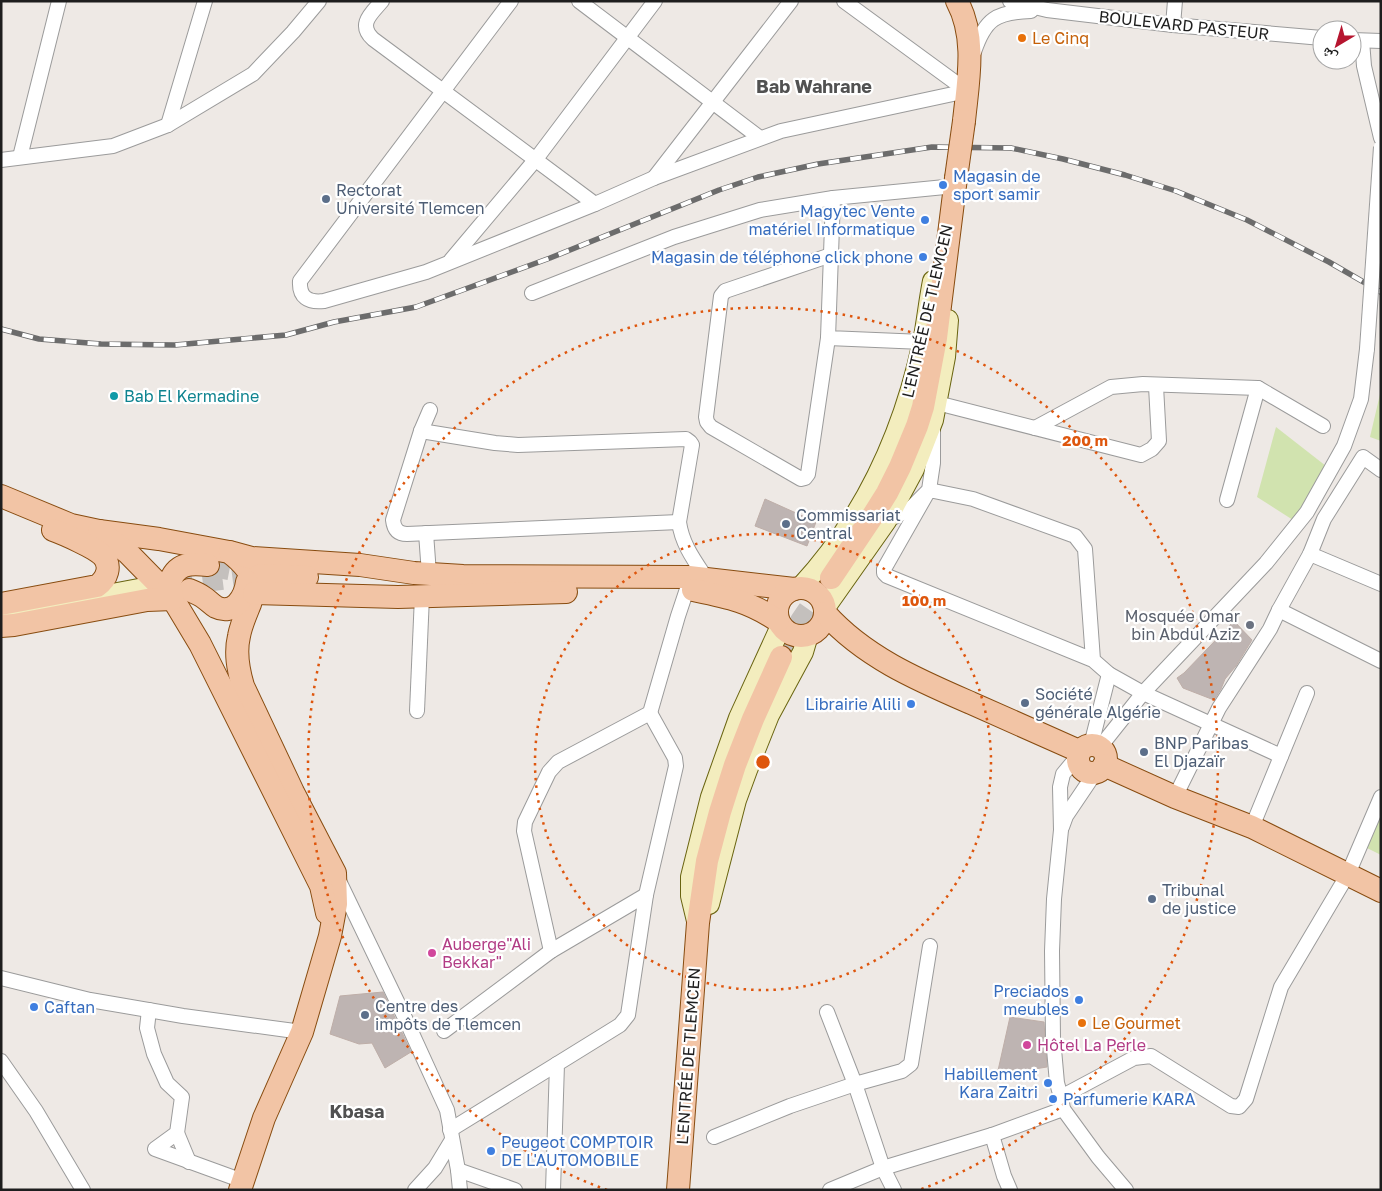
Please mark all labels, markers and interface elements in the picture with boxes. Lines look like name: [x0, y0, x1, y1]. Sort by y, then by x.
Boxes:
street label: BOULEVARD PASTEUR: [1098, 6, 1270, 44]
north arrow: [1312, 20, 1362, 70]
place label: Le Cinq: [1032, 28, 1089, 48]
marker: Le Cinq: [1016, 32, 1028, 44]
text: ش: [1317, 43, 1340, 67]
district label: Bab Wahrane: [756, 75, 872, 97]
place label: Magasin de sport samir: [953, 166, 1040, 204]
marker: Magasin de sport samir: [937, 179, 949, 191]
place label: Rectorat Université Tlemcen: [336, 180, 485, 218]
marker: Rectorat Université Tlemcen: [320, 193, 332, 205]
place label: Magytec Vente matériel Informatique: [748, 201, 915, 239]
marker: Magytec Vente matériel Informatique: [919, 214, 931, 226]
street label: L'ENTRÉE DE TLEMCEN: [897, 222, 957, 400]
place label: Magasin de téléphone click phone: [651, 247, 913, 267]
marker: Magasin de téléphone click phone: [917, 251, 929, 263]
place label: Bab El Kermadine: [124, 386, 259, 406]
marker: Bab El Kermadine: [108, 390, 120, 402]
text: 200 m: [1062, 431, 1108, 449]
place label: Commissariat Central: [796, 505, 901, 543]
marker: Commissariat Central: [780, 518, 792, 530]
text: 100 m: [902, 591, 946, 609]
place label: Mosquée Omar bin Abdul Aziz: [1125, 606, 1240, 644]
marker: Mosquée Omar bin Abdul Aziz: [1244, 619, 1256, 631]
place label: Société générale Algérie: [1035, 684, 1161, 722]
place label: Librairie Alili: [805, 694, 901, 714]
marker: Société générale Algérie: [1019, 697, 1031, 709]
marker: Librairie Alili: [905, 698, 917, 710]
place label: BNP Paribas El Djazaïr: [1154, 733, 1249, 771]
marker: BNP Paribas El Djazaïr: [1138, 746, 1150, 758]
centre of rings: [754, 753, 772, 771]
place label: Tribunal de justice: [1162, 880, 1236, 918]
marker: Tribunal de justice: [1146, 893, 1158, 905]
place label: Auberge"Ali Bekkar": [442, 934, 531, 972]
marker: Auberge"Ali Bekkar": [426, 947, 438, 959]
street label: L'ENTRÉE DE TLEMCEN: [672, 967, 704, 1145]
place label: Preciados meubles: [993, 981, 1069, 1019]
marker: Preciados meubles: [1073, 994, 1085, 1006]
place label: Centre des impôts de Tlemcen: [375, 996, 521, 1034]
place label: Caftan: [44, 997, 95, 1017]
marker: Caftan: [28, 1001, 40, 1013]
marker: Centre des impôts de Tlemcen: [359, 1009, 371, 1021]
place label: Le Gourmet: [1092, 1013, 1181, 1033]
marker: Le Gourmet: [1076, 1017, 1088, 1029]
place label: Hôtel La Perle: [1037, 1035, 1146, 1055]
marker: Hôtel La Perle: [1021, 1039, 1033, 1051]
place label: Habillement Kara Zaitri: [944, 1064, 1038, 1102]
marker: Habillement Kara Zaitri: [1042, 1077, 1054, 1089]
place label: Parfumerie KARA: [1063, 1089, 1196, 1109]
marker: Parfumerie KARA: [1047, 1093, 1059, 1105]
district label: Kbasa: [329, 1100, 385, 1122]
place label: Peugeot COMPTOIR DE L'AUTOMOBILE: [501, 1132, 654, 1170]
marker: Peugeot COMPTOIR DE L'AUTOMOBILE: [485, 1145, 497, 1157]

